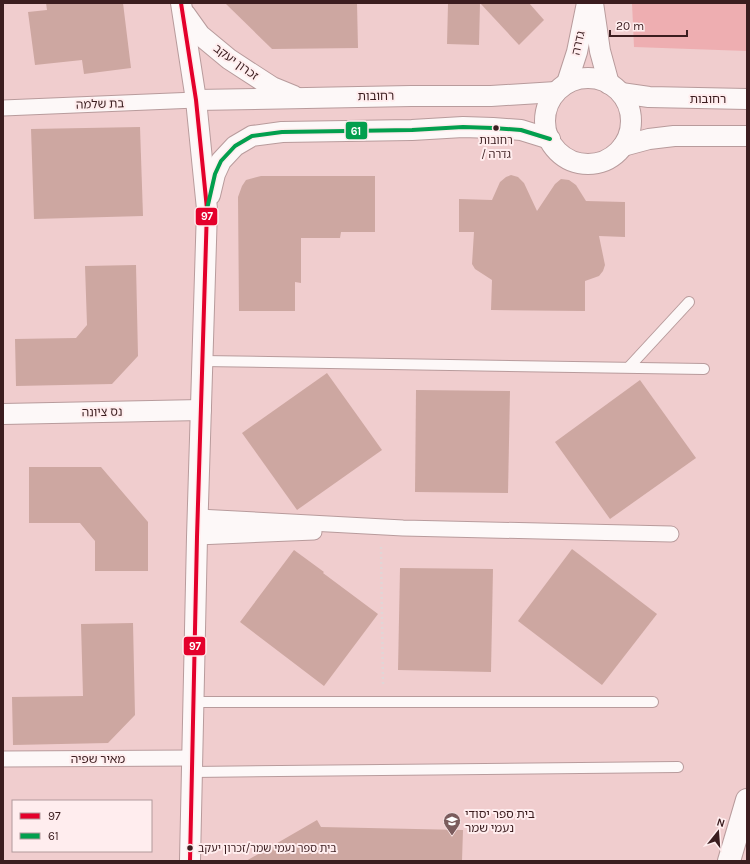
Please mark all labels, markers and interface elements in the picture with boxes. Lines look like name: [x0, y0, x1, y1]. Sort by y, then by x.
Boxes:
scale bar: [610, 12, 687, 38]
text: 20 m: [616, 19, 644, 33]
street label: גדרה: [568, 29, 588, 56]
street label: זכרון יעקב: [211, 41, 261, 83]
street label: רחובות: [358, 89, 394, 103]
street label: רחובות: [690, 92, 726, 106]
street label: בת שלמה: [76, 96, 125, 112]
line badge: 61: [345, 121, 368, 140]
marker: רחובות / גדרה: [491, 123, 501, 133]
text: 61: [351, 125, 361, 138]
place label: רחובות / גדרה: [479, 134, 513, 161]
line badge: 97: [195, 207, 218, 226]
text: 97: [201, 210, 214, 223]
street label: נס ציונה: [81, 405, 123, 419]
line badge: 97: [183, 636, 206, 656]
text: 97: [189, 640, 202, 653]
street label: מאיר שפיה: [71, 752, 125, 766]
legend: [12, 800, 152, 852]
place label: בית ספר יסודי נעמי שמר: [465, 807, 535, 835]
text: 97: [48, 809, 61, 823]
school or university icon: בית ספר יסודי נעמי שמר: [442, 811, 462, 836]
north arrow: [698, 812, 738, 852]
text: N: [715, 816, 726, 830]
text: 61: [48, 829, 59, 843]
place label: בית ספר נעמי שמר/זכרון יעקב: [198, 842, 337, 855]
marker: בית ספר נעמי שמר/זכרון יעקב: [185, 843, 195, 853]

